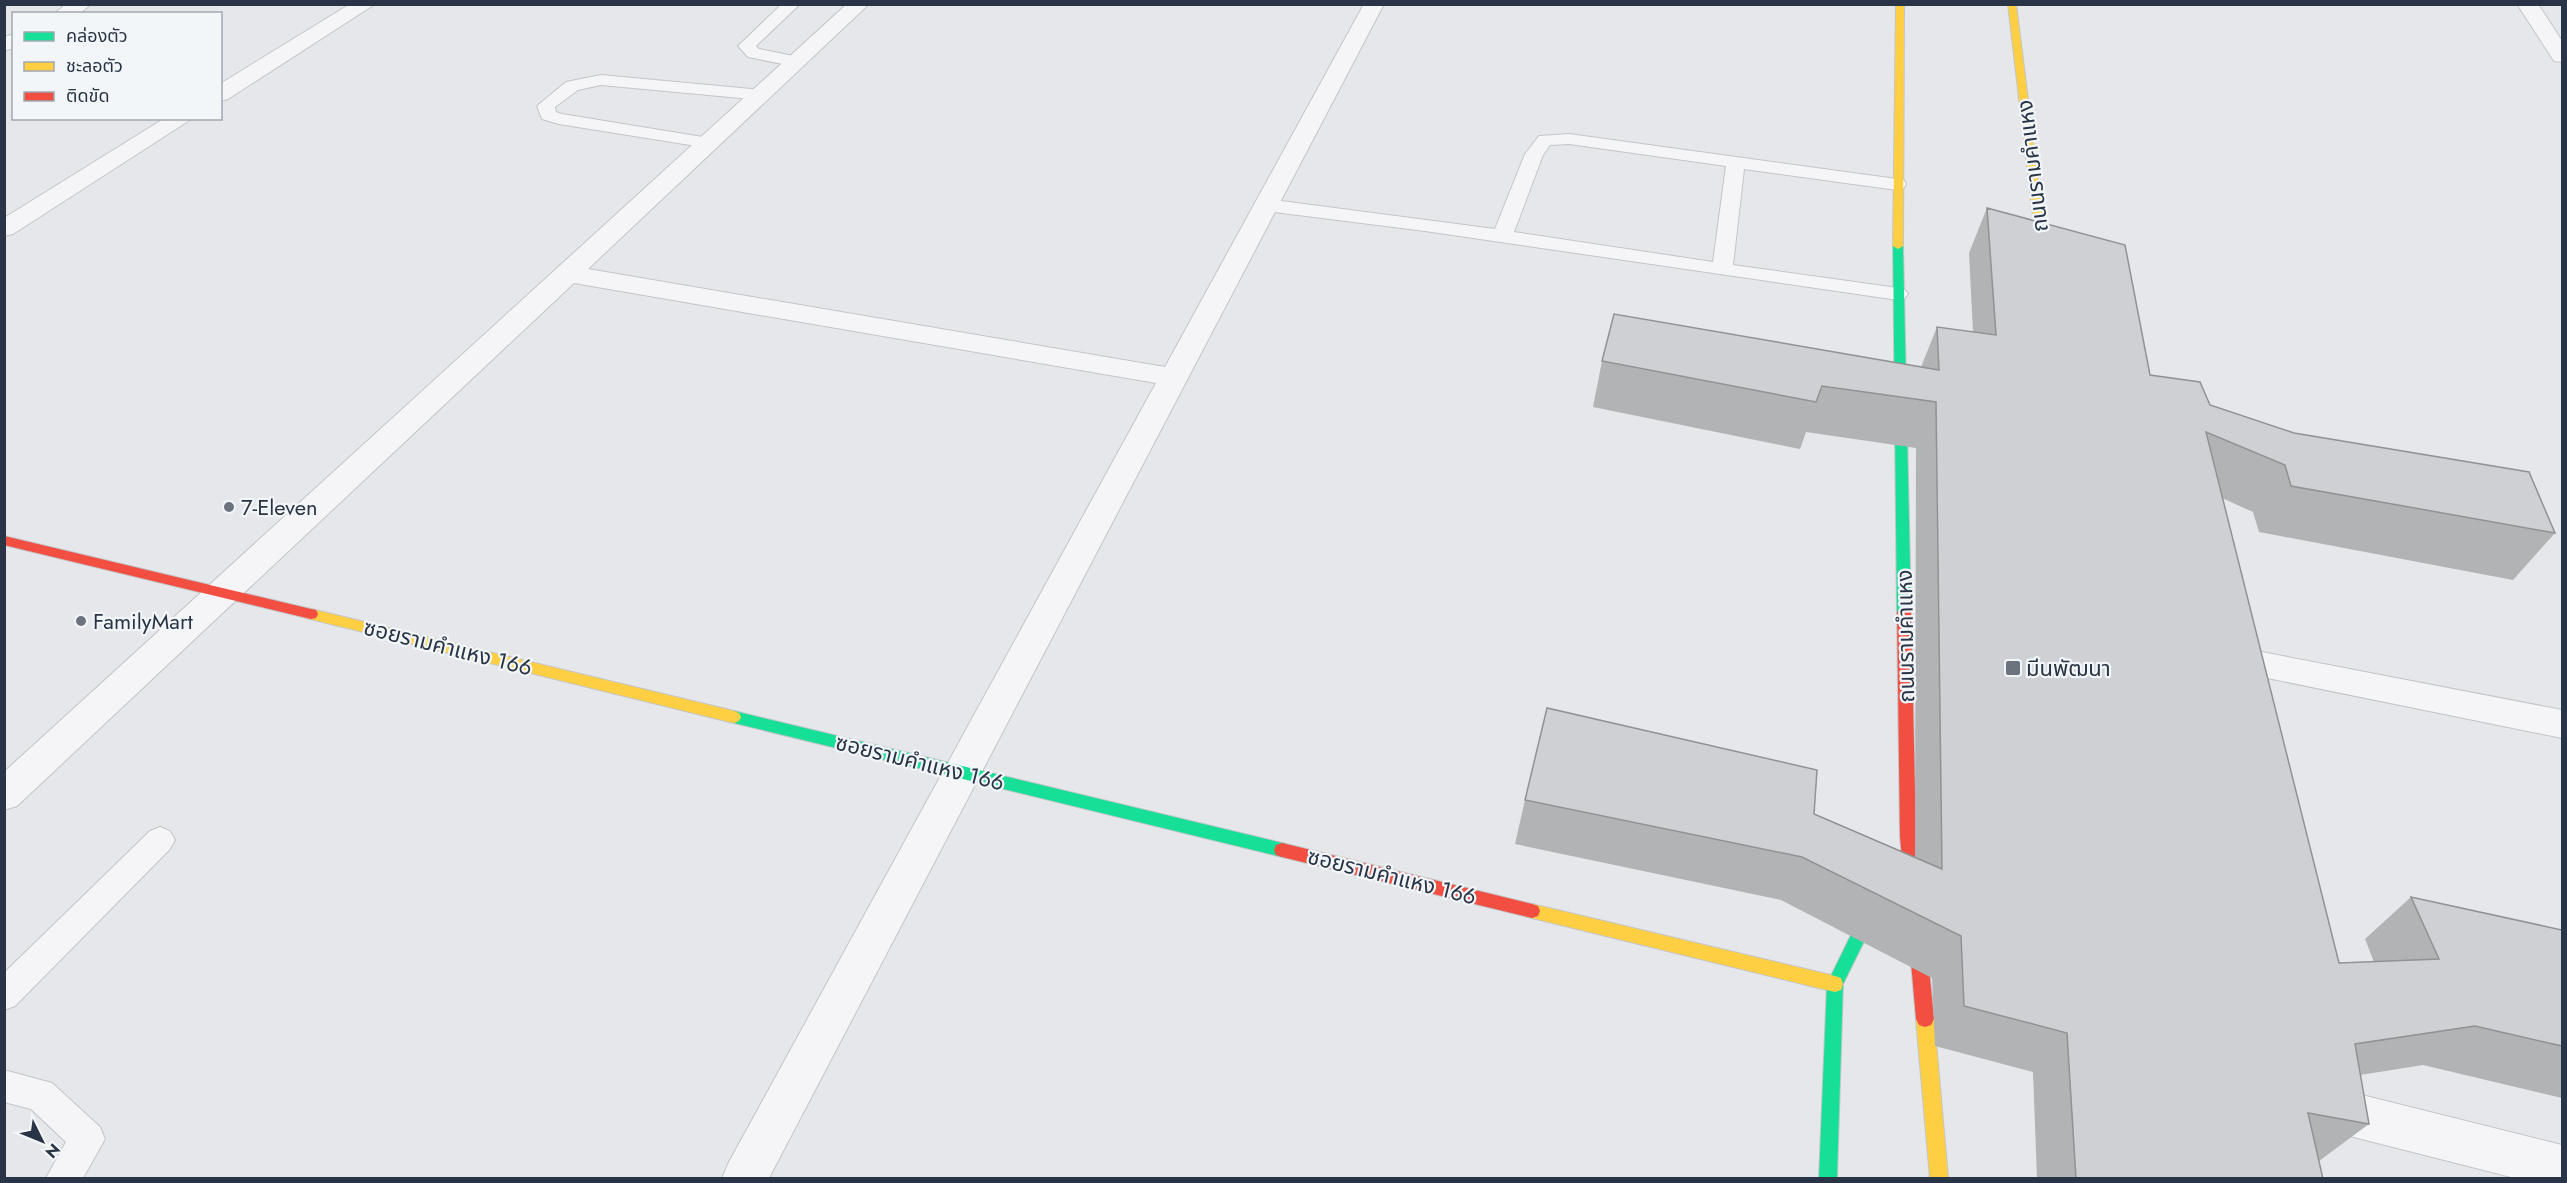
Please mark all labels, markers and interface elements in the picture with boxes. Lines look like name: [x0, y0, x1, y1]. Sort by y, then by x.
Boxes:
legend: [12, 12, 222, 120]
text: คล่องตัว: [66, 23, 128, 49]
text: ชะลอตัว: [66, 53, 123, 79]
text: ติดขัด: [66, 83, 109, 109]
street label: ถนนรามคำแหง: [2008, 98, 2056, 234]
place label: 7-Eleven: [241, 491, 318, 523]
marker: 7-Eleven: [222, 500, 236, 514]
street label: ถนนรามคำแหง: [1888, 569, 1922, 703]
place label: FamilyMart: [93, 605, 193, 637]
street label: ซอยรามคำแหง 166: [360, 611, 536, 683]
marker: FamilyMart: [74, 614, 88, 628]
place label: มีนพัฒนา: [2026, 652, 2111, 684]
marker: มีนพัฒนา: [2004, 659, 2022, 677]
street label: ซอยรามคำแหง 166: [832, 726, 1008, 798]
street label: ซอยรามคำแหง 166: [1304, 840, 1480, 912]
north arrow: [12, 1111, 72, 1171]
text: N: [40, 1138, 65, 1163]

